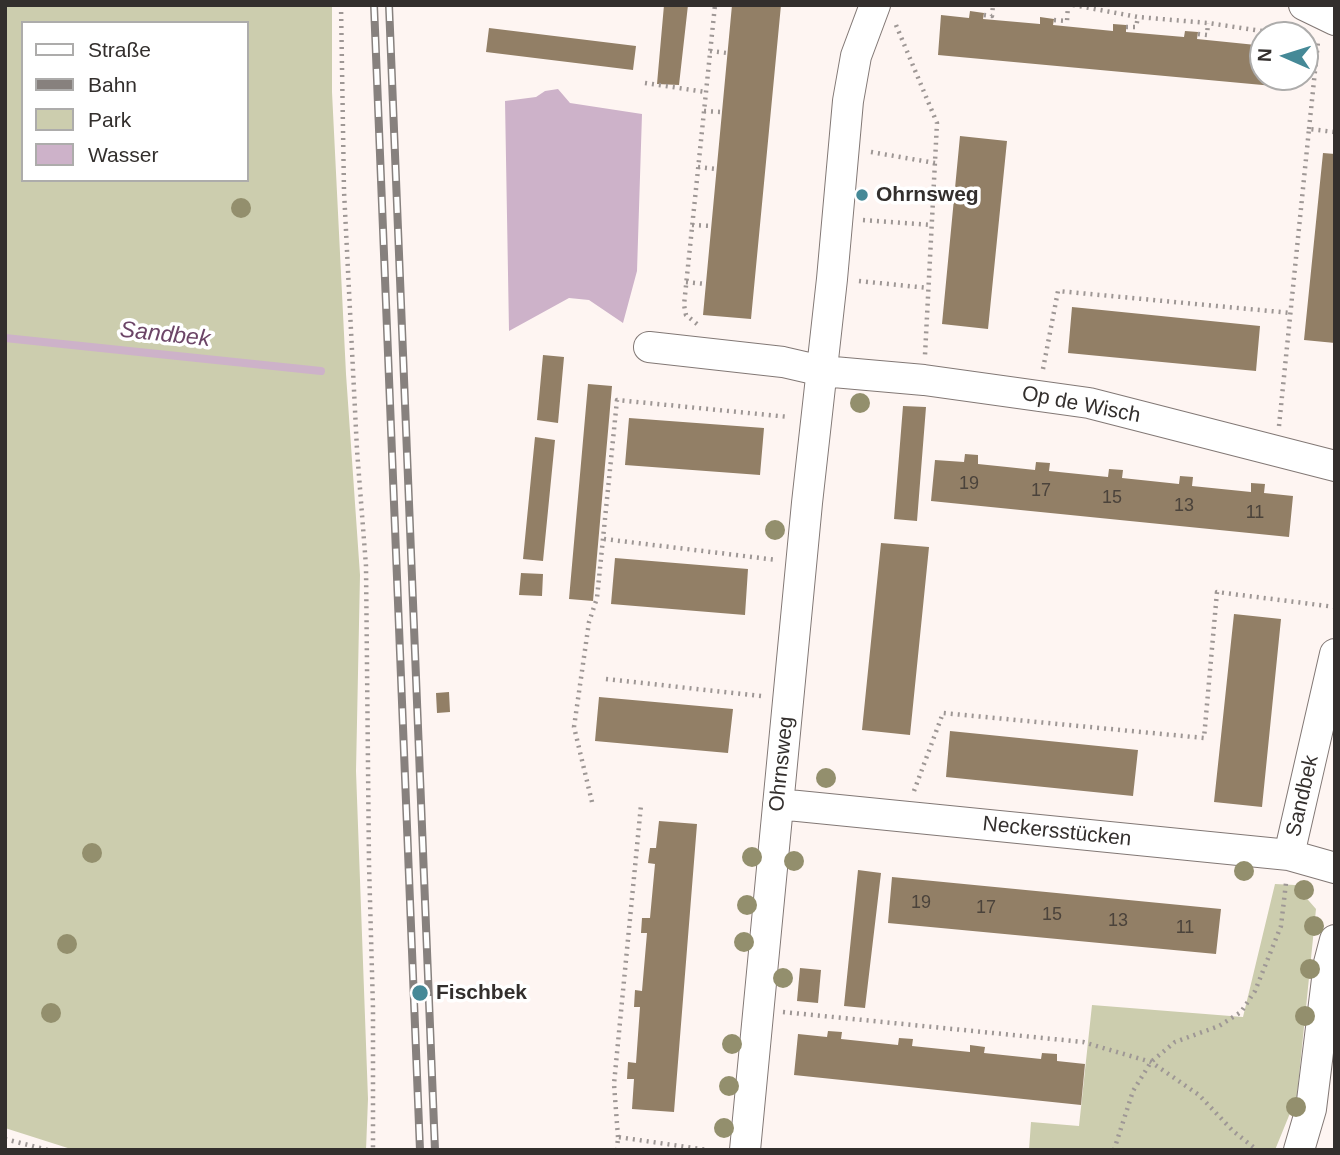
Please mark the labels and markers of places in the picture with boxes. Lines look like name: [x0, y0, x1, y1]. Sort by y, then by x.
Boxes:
place label: Ohrnsweg: [876, 182, 979, 208]
marker: Ohrnsweg: [854, 187, 870, 203]
place label: Fischbek: [436, 980, 527, 1006]
marker: Fischbek: [410, 983, 430, 1003]

